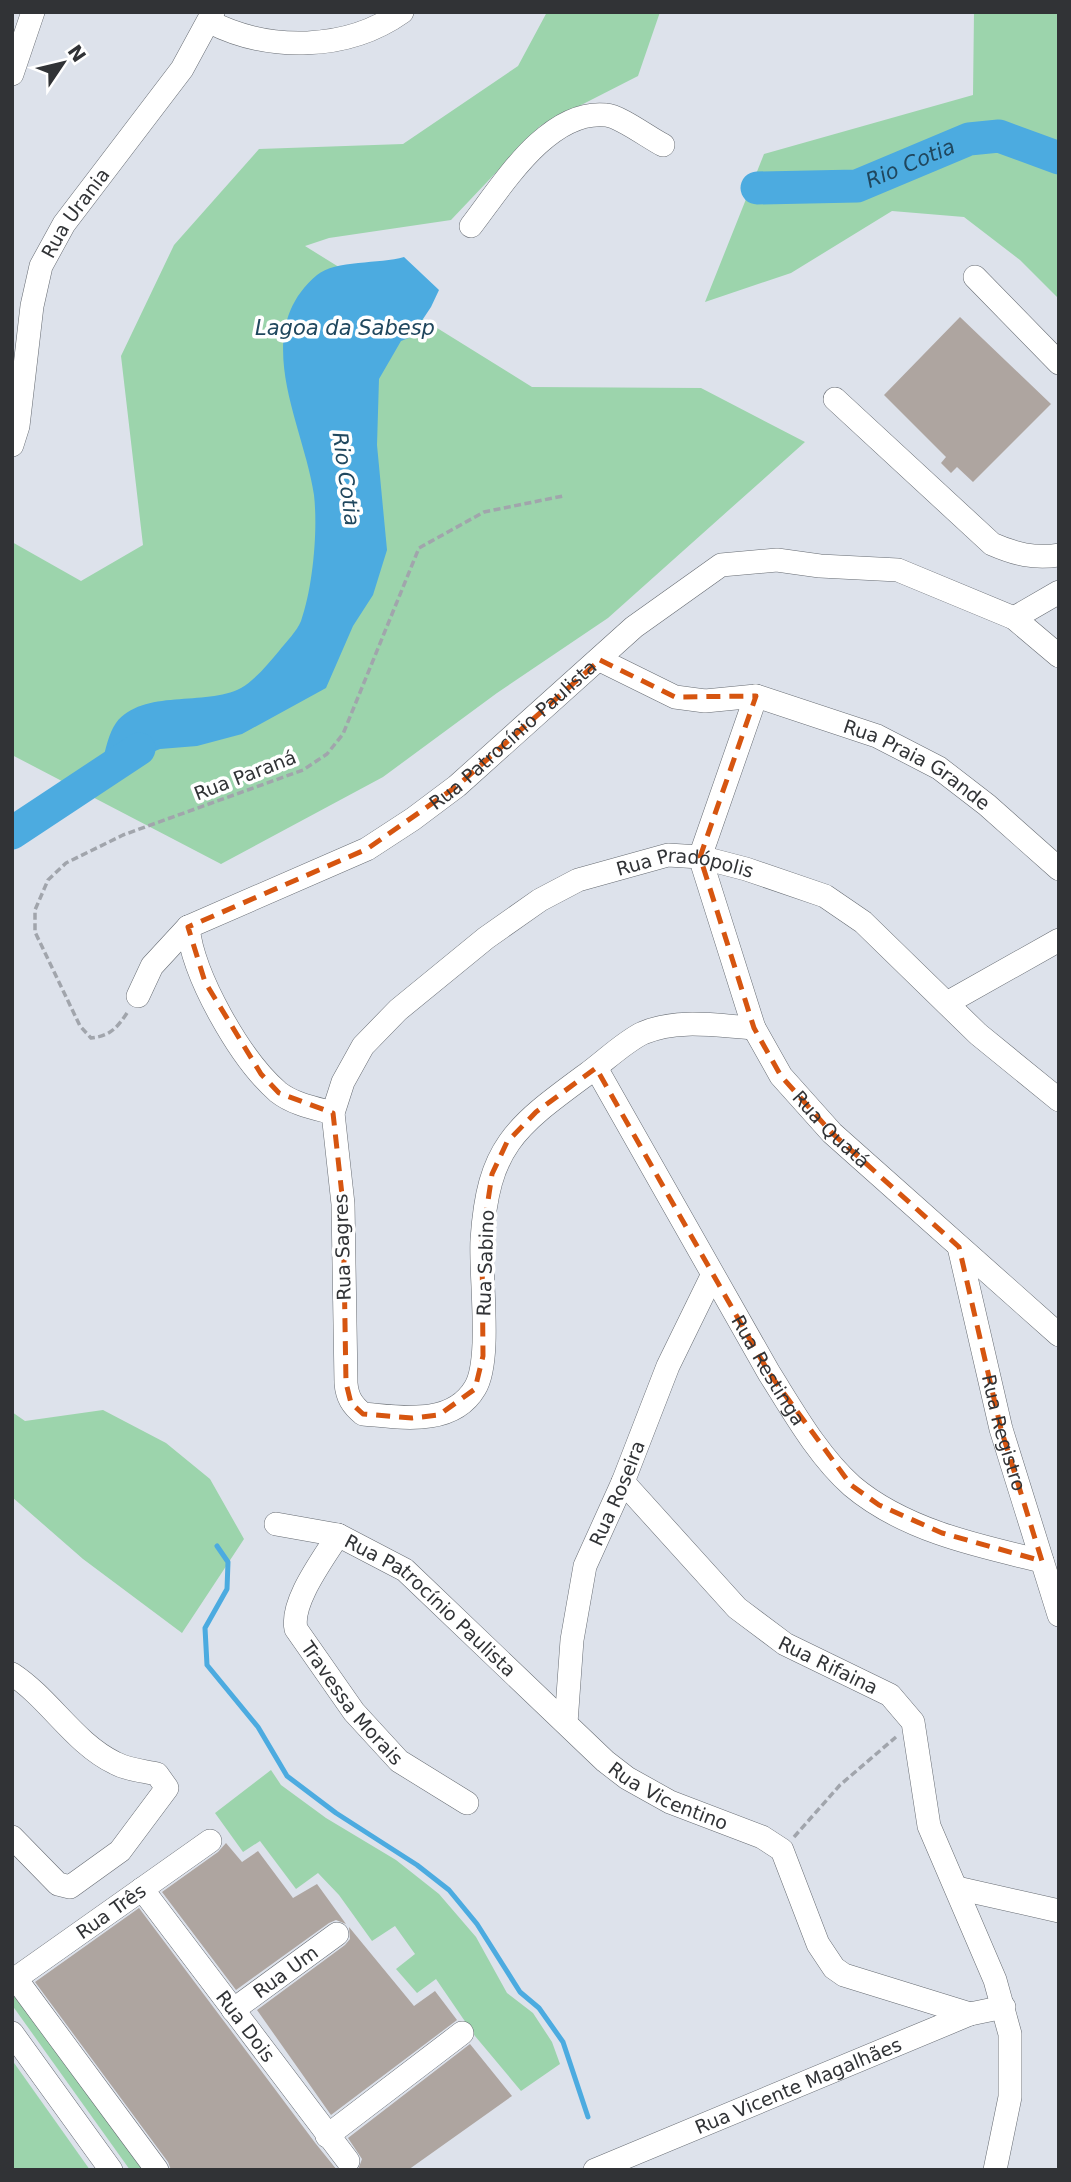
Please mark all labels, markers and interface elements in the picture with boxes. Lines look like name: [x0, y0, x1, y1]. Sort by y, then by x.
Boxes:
north arrow: [28, 28, 98, 98]
text: N: [63, 40, 90, 66]
water label: Rio Cotia: [862, 134, 959, 193]
street label: Rua Urania: [37, 164, 114, 262]
water label: Lagoa da Sabesp: [255, 316, 435, 340]
water label: Rio Cotia: [328, 431, 364, 527]
street label: Rua Patrocínio Paulista: [425, 655, 601, 814]
street label: Rua Praia Grande: [841, 715, 994, 814]
street label: Rua Paraná: [191, 745, 299, 805]
street label: Rua Pradópolis: [614, 844, 757, 882]
street label: Rua Quatá: [788, 1086, 874, 1172]
street label: Rua Sagres: [329, 1193, 355, 1301]
street label: Rua Sabino: [472, 1209, 498, 1317]
street label: Rua Restinga: [727, 1311, 810, 1429]
street label: Rua Registro: [978, 1372, 1031, 1494]
street label: Rua Roseira: [585, 1437, 649, 1549]
street label: Rua Patrocínio Paulista: [341, 1530, 520, 1681]
street label: Rua Rifaina: [775, 1632, 882, 1698]
street label: Travessa Morais: [296, 1636, 408, 1769]
street label: Rua Vicentino: [604, 1757, 731, 1834]
street label: Rua Três: [72, 1879, 150, 1943]
street label: Rua Um: [249, 1941, 322, 2003]
street label: Rua Dois: [212, 1986, 280, 2066]
street label: Rua Vicente Magalhães: [692, 2033, 905, 2138]

